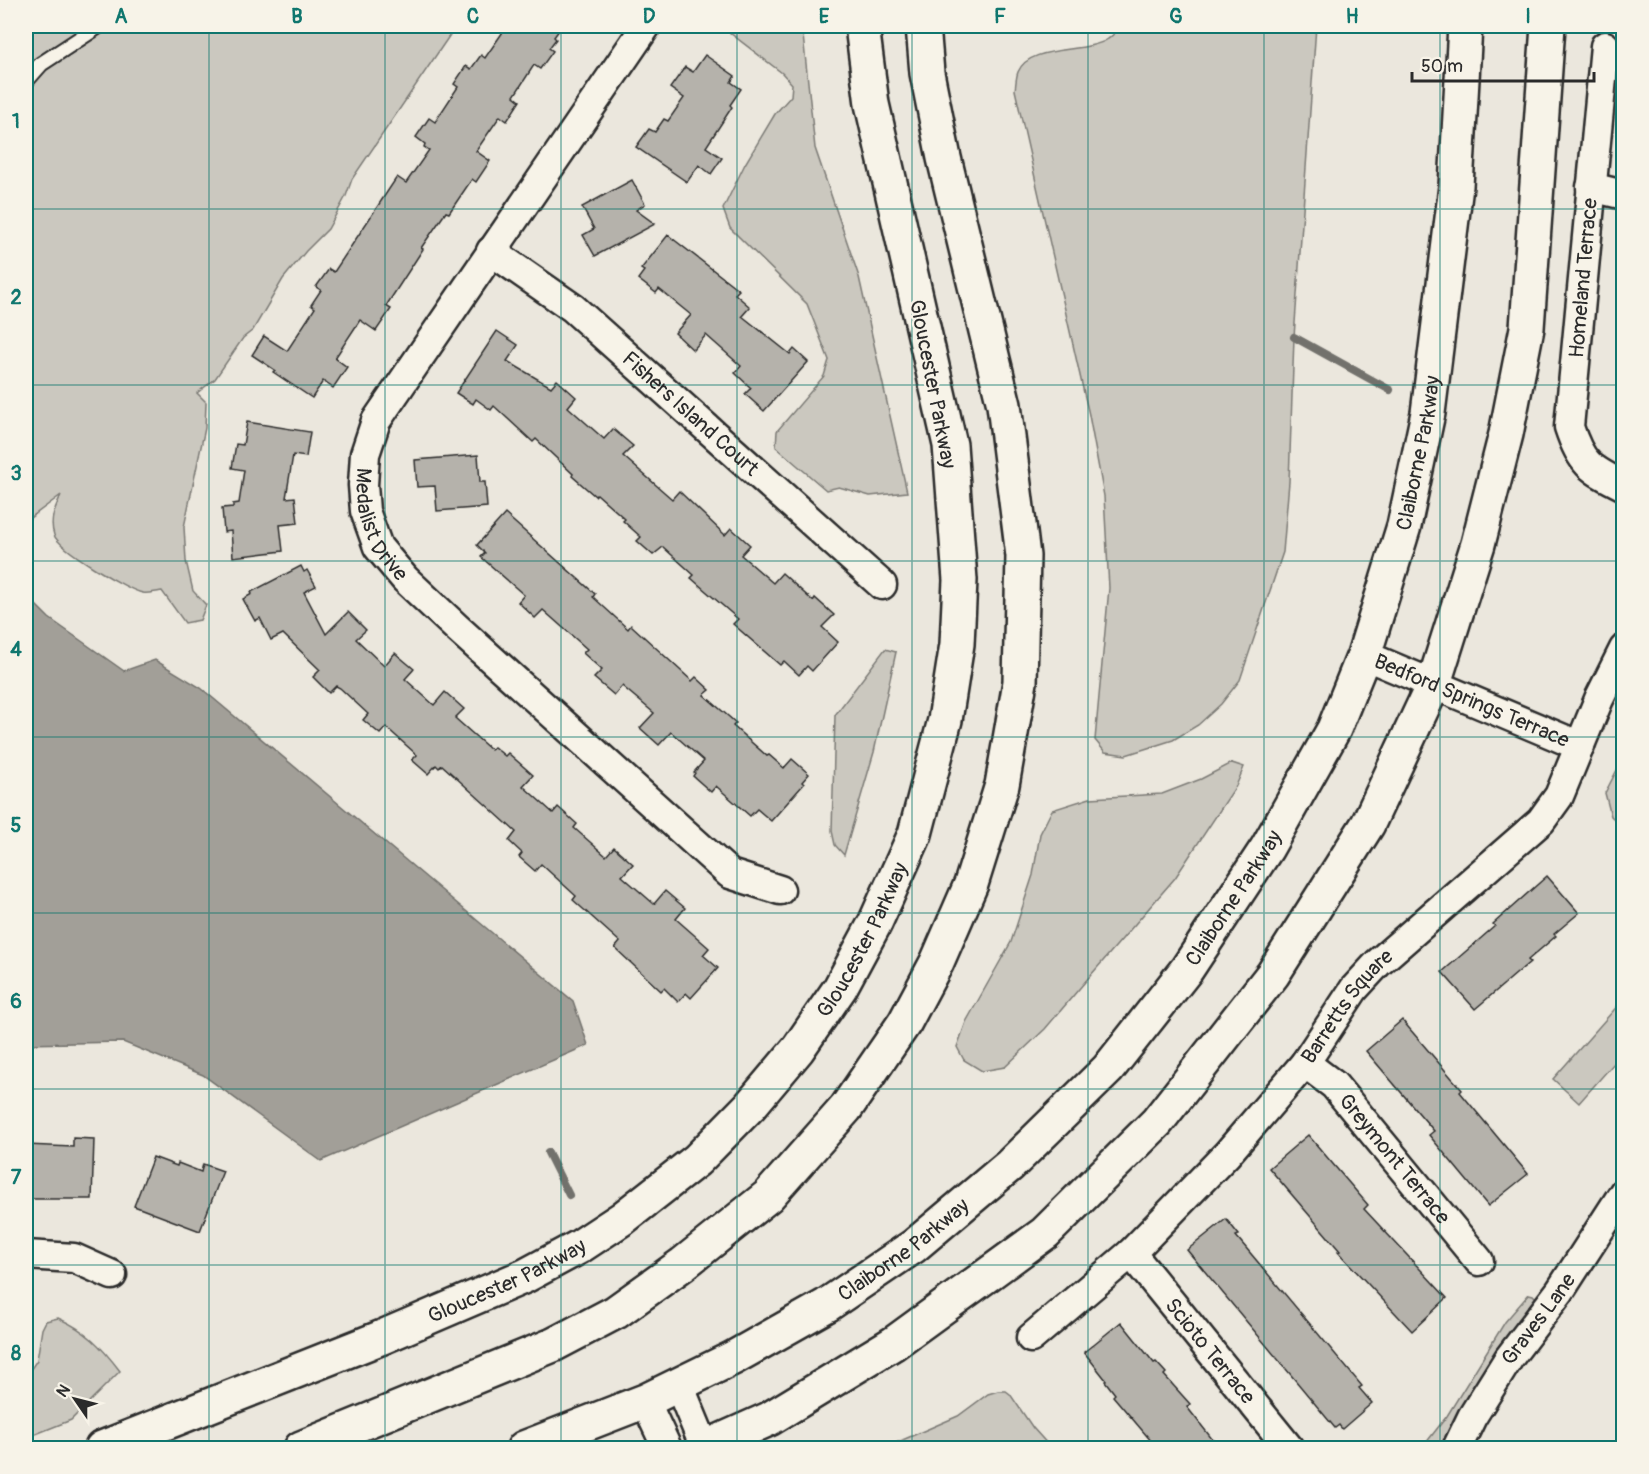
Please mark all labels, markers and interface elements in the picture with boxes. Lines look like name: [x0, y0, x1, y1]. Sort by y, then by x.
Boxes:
text: A: [115, 4, 128, 29]
text: B: [291, 4, 303, 29]
text: C: [467, 4, 479, 29]
text: D: [643, 4, 656, 29]
text: E: [819, 4, 830, 29]
text: F: [994, 4, 1006, 29]
text: G: [1169, 4, 1183, 29]
text: H: [1346, 4, 1359, 29]
text: I: [1525, 4, 1531, 29]
scale bar: [1412, 45, 1594, 83]
text: 50 m: [1421, 55, 1463, 78]
text: 1: [12, 109, 20, 134]
street label: Homeland Terrace: [1563, 196, 1604, 359]
text: 2: [10, 285, 22, 310]
street label: Gloucester Parkway: [903, 297, 962, 471]
street label: Fishers Island Court: [616, 346, 765, 483]
street label: Claiborne Parkway: [1390, 374, 1446, 533]
text: 3: [10, 461, 22, 486]
street label: Medalist Drive: [349, 467, 414, 587]
text: 4: [10, 637, 22, 662]
street label: Bedford Springs Terrace: [1370, 648, 1574, 754]
text: 5: [11, 813, 22, 838]
street label: Claiborne Parkway: [1180, 825, 1288, 971]
street label: Gloucester Parkway: [811, 858, 914, 1023]
street label: Barretts Square: [1295, 943, 1399, 1069]
text: 6: [10, 989, 22, 1014]
street label: Greymont Terrace: [1333, 1088, 1457, 1230]
text: 7: [11, 1165, 22, 1190]
street label: Claiborne Parkway: [833, 1192, 975, 1308]
street label: Gloucester Parkway: [424, 1233, 592, 1330]
street label: Graves Lane: [1496, 1268, 1582, 1371]
street label: Scioto Terrace: [1159, 1293, 1261, 1410]
text: 8: [11, 1341, 21, 1366]
north arrow: [45, 1369, 105, 1429]
text: N: [52, 1381, 75, 1401]

